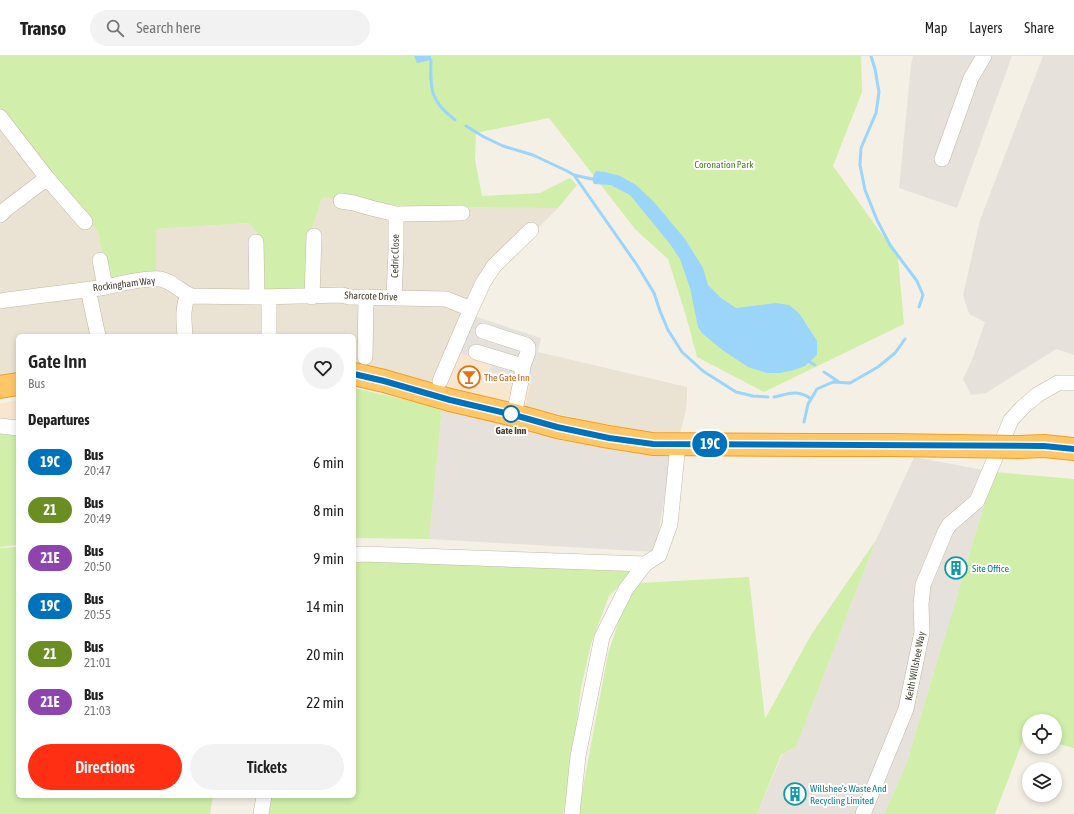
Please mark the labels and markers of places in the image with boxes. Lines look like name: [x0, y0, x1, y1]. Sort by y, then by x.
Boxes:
bar icon: The Gate Inn: [456, 364, 482, 390]
place label: The Gate Inn: [484, 372, 530, 383]
marker: Gate Inn: [502, 405, 520, 423]
place label: Gate Inn: [496, 425, 527, 436]
building icon: Site Office: [943, 555, 969, 581]
place label: Site Office: [972, 563, 1009, 574]
building icon: Willshee's Waste And Recycling Limited: [782, 781, 808, 807]
place label: Willshee's Waste And Recycling Limited: [810, 783, 887, 806]

